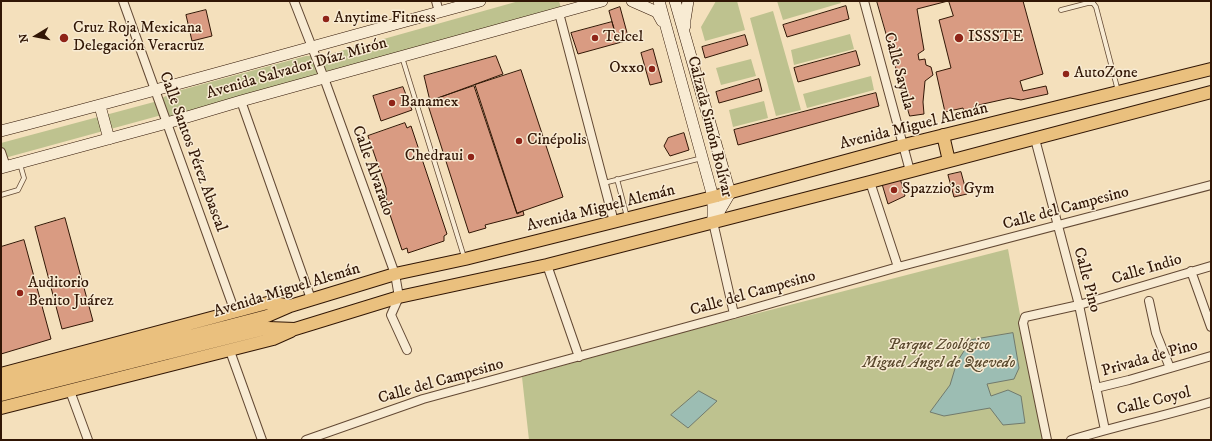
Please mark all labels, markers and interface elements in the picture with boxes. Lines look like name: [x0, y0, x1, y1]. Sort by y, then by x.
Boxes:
place label: Anytime Fitness: [334, 9, 436, 29]
marker: Anytime Fitness: [321, 14, 331, 24]
north arrow: [16, 16, 56, 56]
place label: Cruz Roja Mexicana Delegación Veracruz: [73, 19, 204, 57]
place label: Telcel: [603, 28, 643, 48]
place label: ISSSTE: [968, 28, 1023, 48]
street label: Calle Sayula: [878, 30, 918, 112]
text: N: [17, 32, 32, 44]
marker: Cruz Roja Mexicana Delegación Veracruz: [58, 32, 70, 44]
marker: ISSSTE: [953, 32, 965, 44]
marker: Telcel: [590, 33, 600, 43]
street label: Avenida Salvador Díaz Mirón: [204, 34, 390, 104]
street label: Calzada Simón Bolívar: [682, 54, 736, 200]
place label: Oxxo: [609, 59, 644, 79]
marker: Oxxo: [647, 64, 657, 74]
place label: AutoZone: [1074, 64, 1138, 84]
street label: Calle Santos Pérez Abascal: [154, 69, 230, 235]
marker: AutoZone: [1061, 69, 1071, 79]
place label: Banamex: [400, 93, 459, 113]
marker: Banamex: [387, 98, 397, 108]
street label: Avenida Miguel Alemán: [838, 99, 990, 155]
street label: Calle Alvarado: [347, 123, 397, 219]
place label: Cinépolis: [527, 131, 587, 151]
marker: Cinépolis: [514, 136, 524, 146]
place label: Chedraui: [405, 147, 463, 167]
marker: Chedraui: [466, 152, 476, 162]
place label: Spazzio's Gym: [902, 180, 994, 200]
street label: Avenida Miguel Alemán: [525, 181, 677, 237]
street label: Calle del Campesino: [1001, 183, 1131, 235]
marker: Spazzio's Gym: [889, 185, 899, 195]
street label: Calle Pino: [1068, 245, 1104, 315]
street label: Calle Indio: [1110, 250, 1184, 290]
street label: Avenida Miguel Alemán: [211, 260, 363, 322]
street label: Calle del Campesino: [688, 267, 818, 321]
place label: Auditorio Benito Juárez: [28, 274, 114, 312]
marker: Auditorio Benito Juárez: [15, 288, 25, 298]
park label: Parque Zoológico Miguel Ángel de Quevedo: [863, 336, 1015, 374]
street label: Privada de Pino: [1100, 336, 1200, 382]
street label: Calle del Campesino: [376, 355, 506, 409]
street label: Calle Coyol: [1115, 384, 1193, 420]

